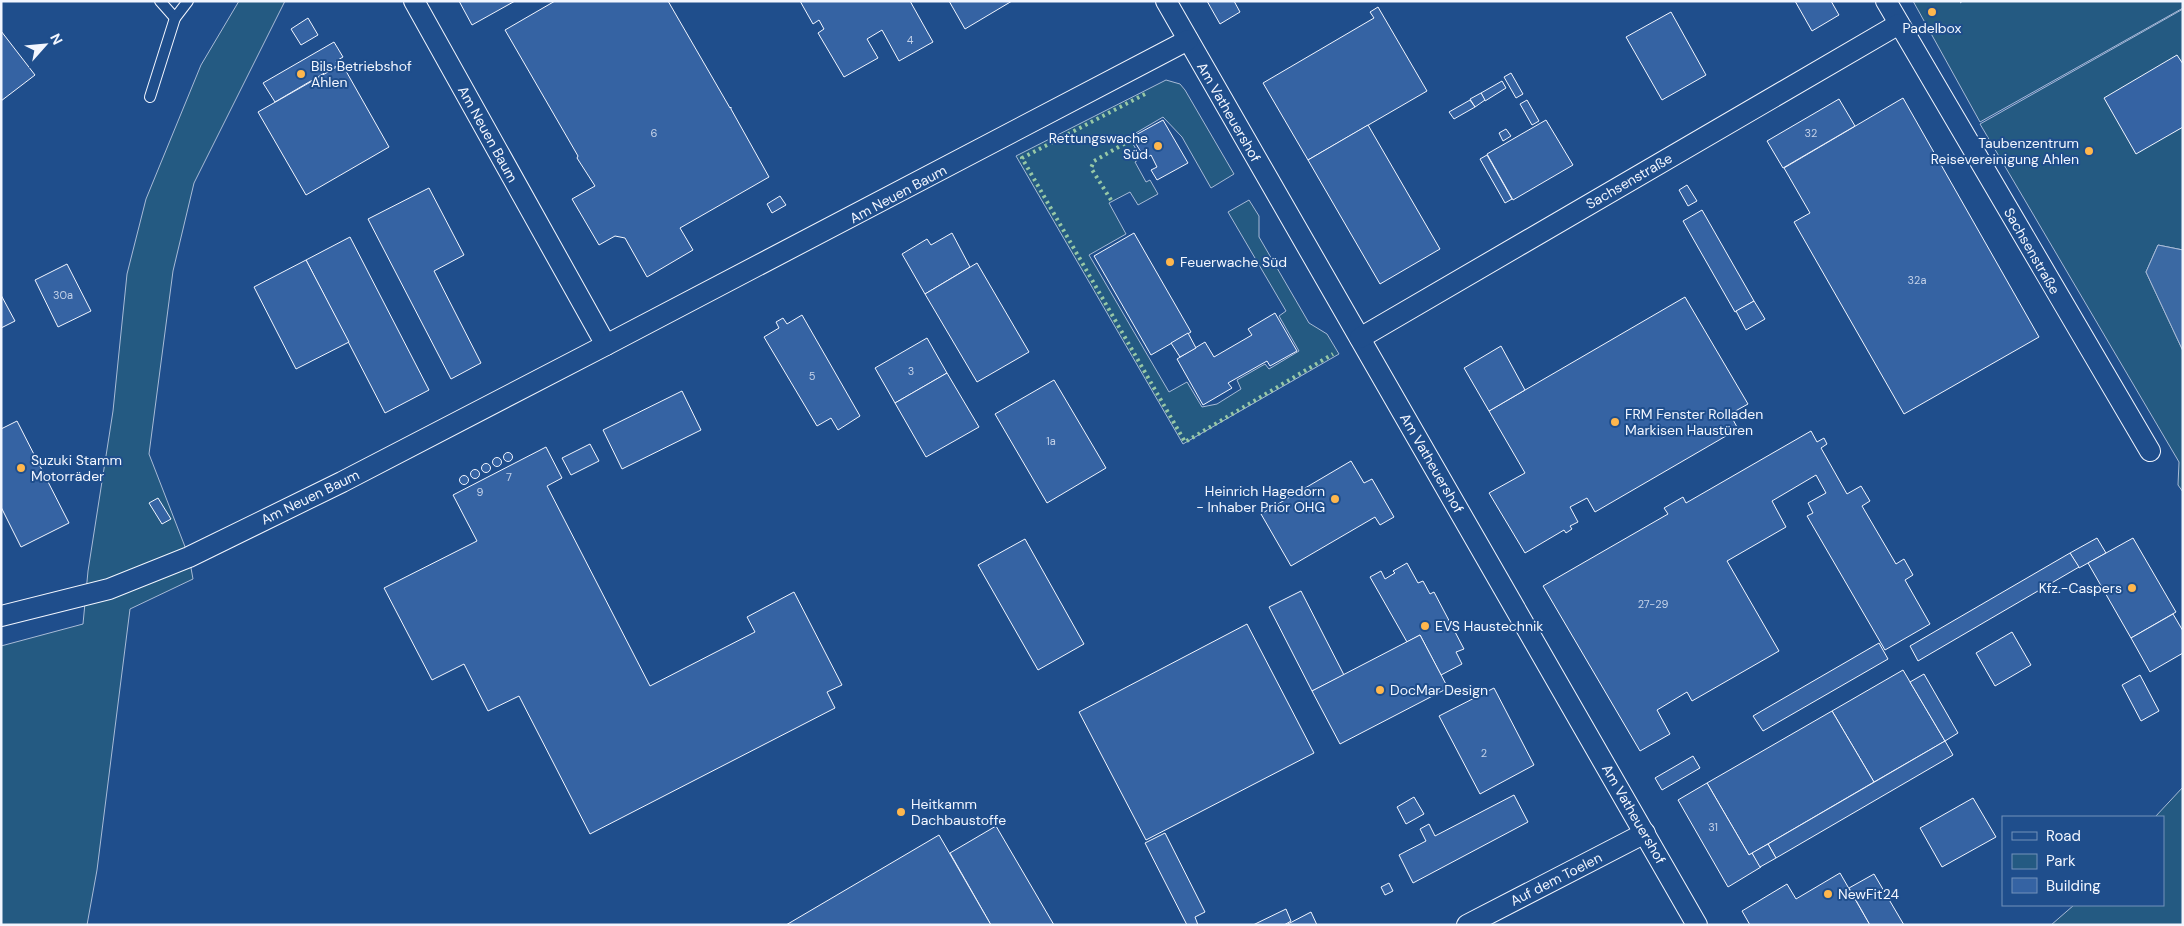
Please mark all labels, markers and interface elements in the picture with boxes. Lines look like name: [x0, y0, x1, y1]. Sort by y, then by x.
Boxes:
marker: Padelbox: [1926, 6, 1938, 18]
place label: Padelbox: [1903, 19, 1962, 37]
north arrow: [20, 20, 70, 70]
text: N: [46, 30, 67, 48]
house number: 4: [907, 33, 914, 47]
place label: Bils Betriebshof Ahlen: [311, 57, 412, 91]
street label: Am Vatheuershof: [1193, 59, 1265, 165]
marker: Bils Betriebshof Ahlen: [295, 68, 307, 80]
street label: Am Neuen Baum: [454, 83, 522, 185]
house number: 6: [651, 126, 658, 140]
house number: 32: [1805, 126, 1817, 140]
place label: Rettungswache Süd: [1049, 129, 1148, 163]
place label: Taubenzentrum Reisevereinigung Ahlen: [1931, 134, 2079, 168]
marker: Rettungswache Süd: [1152, 140, 1164, 152]
marker: Taubenzentrum Reisevereinigung Ahlen: [2083, 145, 2095, 157]
street label: Sachsenstraße: [1583, 149, 1675, 213]
street label: Am Neuen Baum: [846, 161, 950, 227]
street label: Sachsenstraße: [2000, 205, 2064, 297]
place label: Feuerwache Süd: [1180, 253, 1287, 271]
marker: Feuerwache Süd: [1164, 256, 1176, 268]
house number: 32a: [1908, 273, 1926, 287]
house number: 30a: [53, 288, 73, 302]
house number: 3: [908, 364, 914, 378]
house number: 5: [809, 369, 816, 383]
place label: FRM Fenster Rolladen Markisen Haustüren: [1625, 405, 1763, 439]
street label: Am Vatheuershof: [1396, 410, 1468, 516]
marker: FRM Fenster Rolladen Markisen Haustüren: [1609, 416, 1621, 428]
house number: 1a: [1046, 434, 1056, 448]
place label: Suzuki Stamm Motorräder: [31, 451, 122, 485]
marker: Suzuki Stamm Motorräder: [15, 462, 27, 474]
street label: Am Neuen Baum: [258, 465, 362, 529]
house number: 7: [506, 470, 512, 484]
place label: Heinrich Hagedorn - Inhaber Prior OHG: [1196, 482, 1325, 516]
house number: 9: [477, 485, 484, 499]
marker: Heinrich Hagedorn - Inhaber Prior OHG: [1329, 493, 1341, 505]
place label: Kfz.-Caspers: [2039, 579, 2122, 597]
marker: Kfz.-Caspers: [2126, 582, 2138, 594]
house number: 27-29: [1638, 597, 1668, 611]
place label: EVS Haustechnik: [1435, 617, 1543, 635]
marker: EVS Haustechnik: [1419, 620, 1431, 632]
place label: DocMar Design: [1390, 681, 1488, 699]
marker: DocMar Design: [1374, 684, 1386, 696]
house number: 2: [1481, 746, 1487, 760]
street label: Am Vatheuershof: [1598, 761, 1670, 867]
place label: Heitkamm Dachbaustoffe: [911, 795, 1006, 829]
marker: Heitkamm Dachbaustoffe: [895, 806, 907, 818]
legend: [2002, 816, 2164, 906]
house number: 31: [1708, 820, 1718, 834]
text: Road: [2046, 826, 2081, 846]
street label: Auf dem Toelen: [1507, 848, 1605, 910]
text: Park: [2046, 851, 2076, 871]
text: Building: [2046, 876, 2101, 896]
place label: NewFit24: [1838, 885, 1900, 903]
marker: NewFit24: [1822, 888, 1834, 900]

